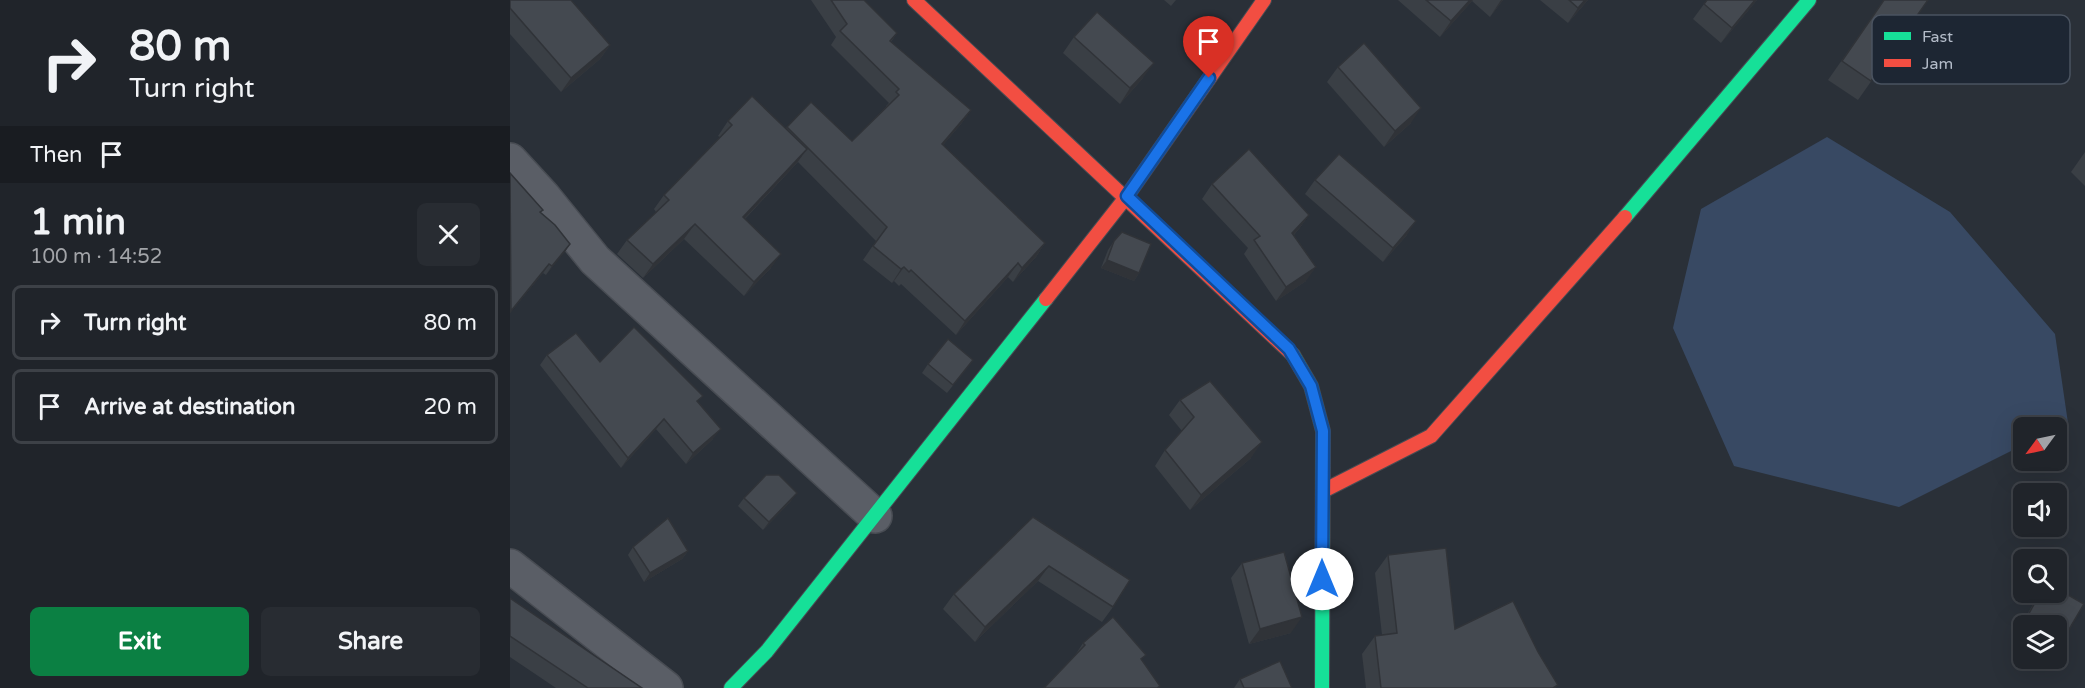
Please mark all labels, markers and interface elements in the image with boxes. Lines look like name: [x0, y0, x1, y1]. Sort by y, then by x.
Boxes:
legend: [1872, 15, 2070, 84]
pin: [1183, 16, 1234, 78]
text: 80 m: [129, 21, 231, 72]
icon: right: [30, 24, 108, 102]
icon: arrive: [1192, 25, 1225, 58]
text: Fast: [1922, 27, 1953, 47]
text: Jam: [1922, 54, 1953, 74]
text: Turn right: [129, 72, 255, 105]
icon: arrive: [95, 138, 128, 171]
text: Then: [30, 142, 83, 168]
text: 1 min: [30, 201, 126, 244]
button: close: [417, 203, 480, 266]
text: 100 m · 14:52: [30, 245, 162, 269]
icon: right: [33, 306, 66, 339]
text: Turn right: [84, 310, 186, 336]
text: 80 m: [423, 310, 477, 336]
icon: arrive: [33, 390, 66, 423]
text: Arrive at destination: [84, 394, 295, 420]
text: 20 m: [423, 394, 477, 420]
north arrow: [2013, 417, 2067, 471]
map controls: [2013, 417, 2067, 669]
button: sound: [2013, 483, 2067, 537]
position arrow: [1290, 547, 1354, 611]
button: search: [2013, 549, 2067, 603]
button: Exit: [30, 607, 249, 676]
button: Share: [261, 607, 480, 676]
button: layers: [2013, 615, 2067, 669]

